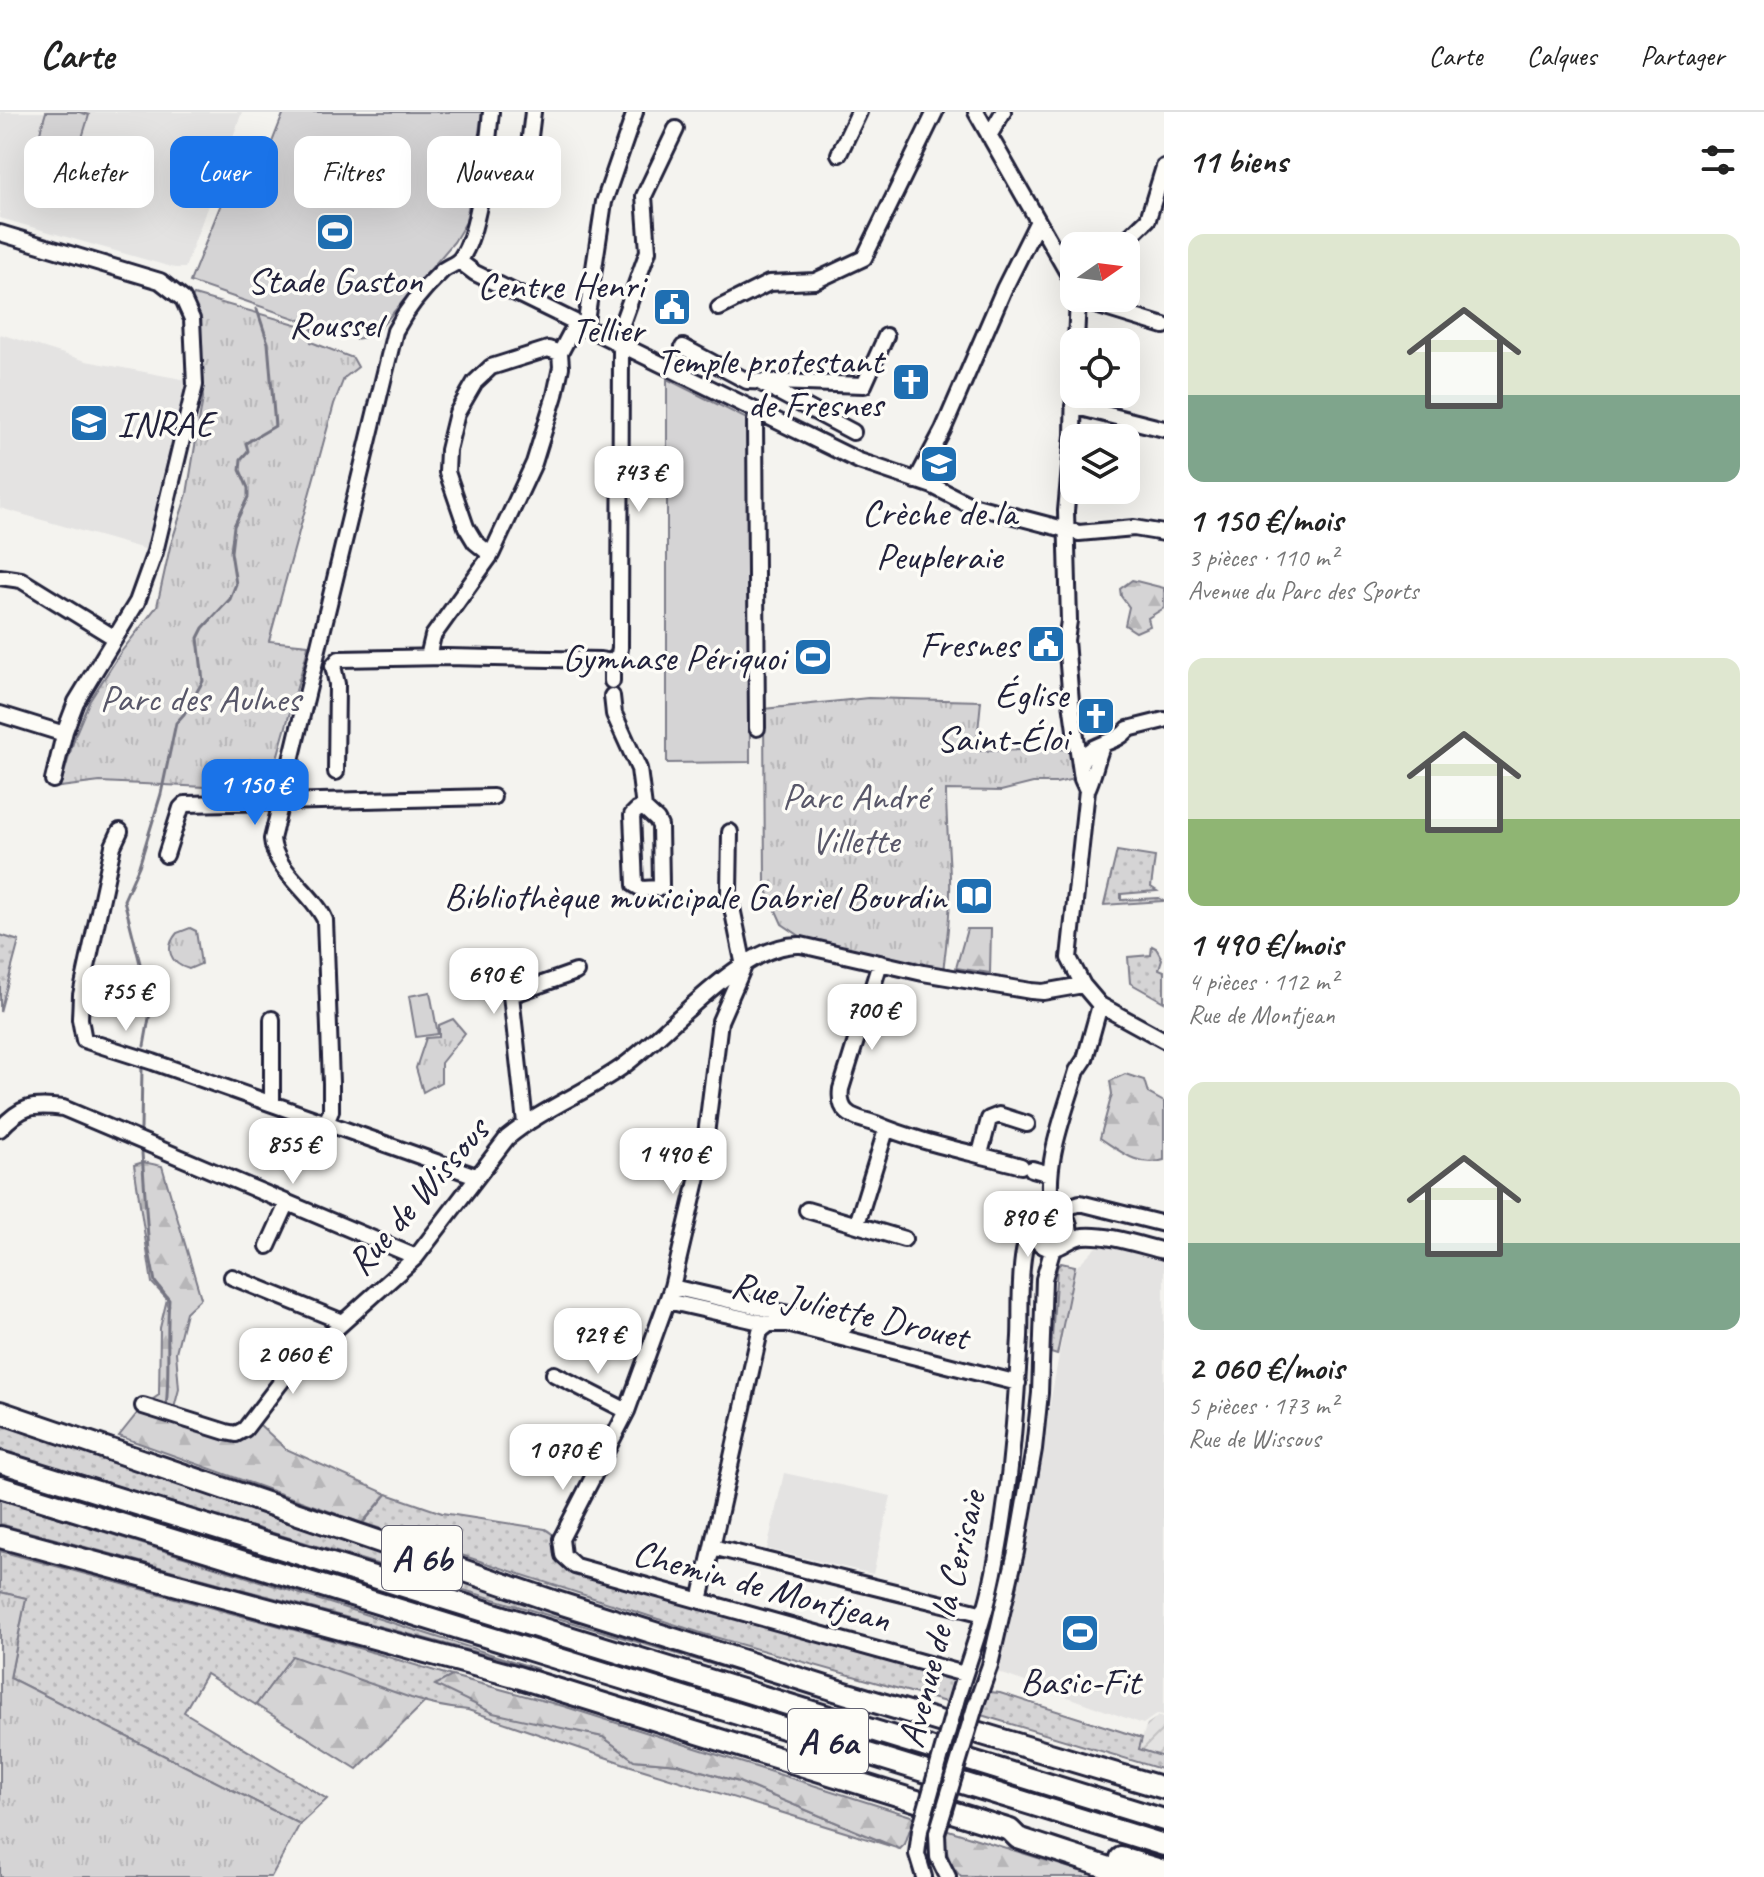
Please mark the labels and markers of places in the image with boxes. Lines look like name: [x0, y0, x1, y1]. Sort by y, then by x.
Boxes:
sports icon: Stade Gaston Roussel: [314, 211, 356, 253]
place label: Stade Gaston Roussel: [247, 257, 424, 348]
place label: Centre Henri Tellier: [477, 262, 648, 353]
public building icon: Centre Henri Tellier: [651, 286, 693, 328]
place label: Temple protestant de Fresnes: [656, 337, 886, 428]
church icon: Temple protestant de Fresnes: [890, 361, 932, 403]
place label: INRAE: [117, 400, 219, 447]
school or university icon: INRAE: [68, 402, 110, 444]
school or university icon: Crèche de la Peupleraie: [918, 443, 960, 485]
pin: 743 €: [583, 446, 695, 514]
place label: Crèche de la Peupleraie: [862, 489, 1020, 580]
place label: Fresnes: [920, 621, 1022, 668]
public building icon: Fresnes: [1025, 623, 1067, 665]
place label: Gymnase Périquoi: [562, 634, 789, 681]
sports icon: Gymnase Périquoi: [792, 636, 834, 678]
place label: Église Saint-Éloi: [936, 671, 1072, 762]
church icon: Église Saint-Éloi: [1075, 695, 1117, 737]
pin: 1 150 €: [181, 759, 329, 827]
place label: Bibliothèque municipale Gabriel Bourdin: [444, 873, 948, 920]
library icon: Bibliothèque municipale Gabriel Bourdin: [953, 875, 995, 917]
pin: 690 €: [438, 948, 550, 1016]
pin: 755 €: [70, 965, 182, 1033]
pin: 700 €: [816, 984, 928, 1052]
pin: 855 €: [237, 1118, 349, 1186]
pin: 1 490 €: [599, 1128, 747, 1196]
pin: 890 €: [972, 1191, 1084, 1259]
pin: 929 €: [542, 1308, 654, 1376]
pin: 2 060 €: [219, 1328, 367, 1396]
pin: 1 070 €: [489, 1424, 637, 1492]
sports icon: Basic-Fit: [1059, 1612, 1101, 1654]
place label: Basic-Fit: [1020, 1658, 1143, 1705]

